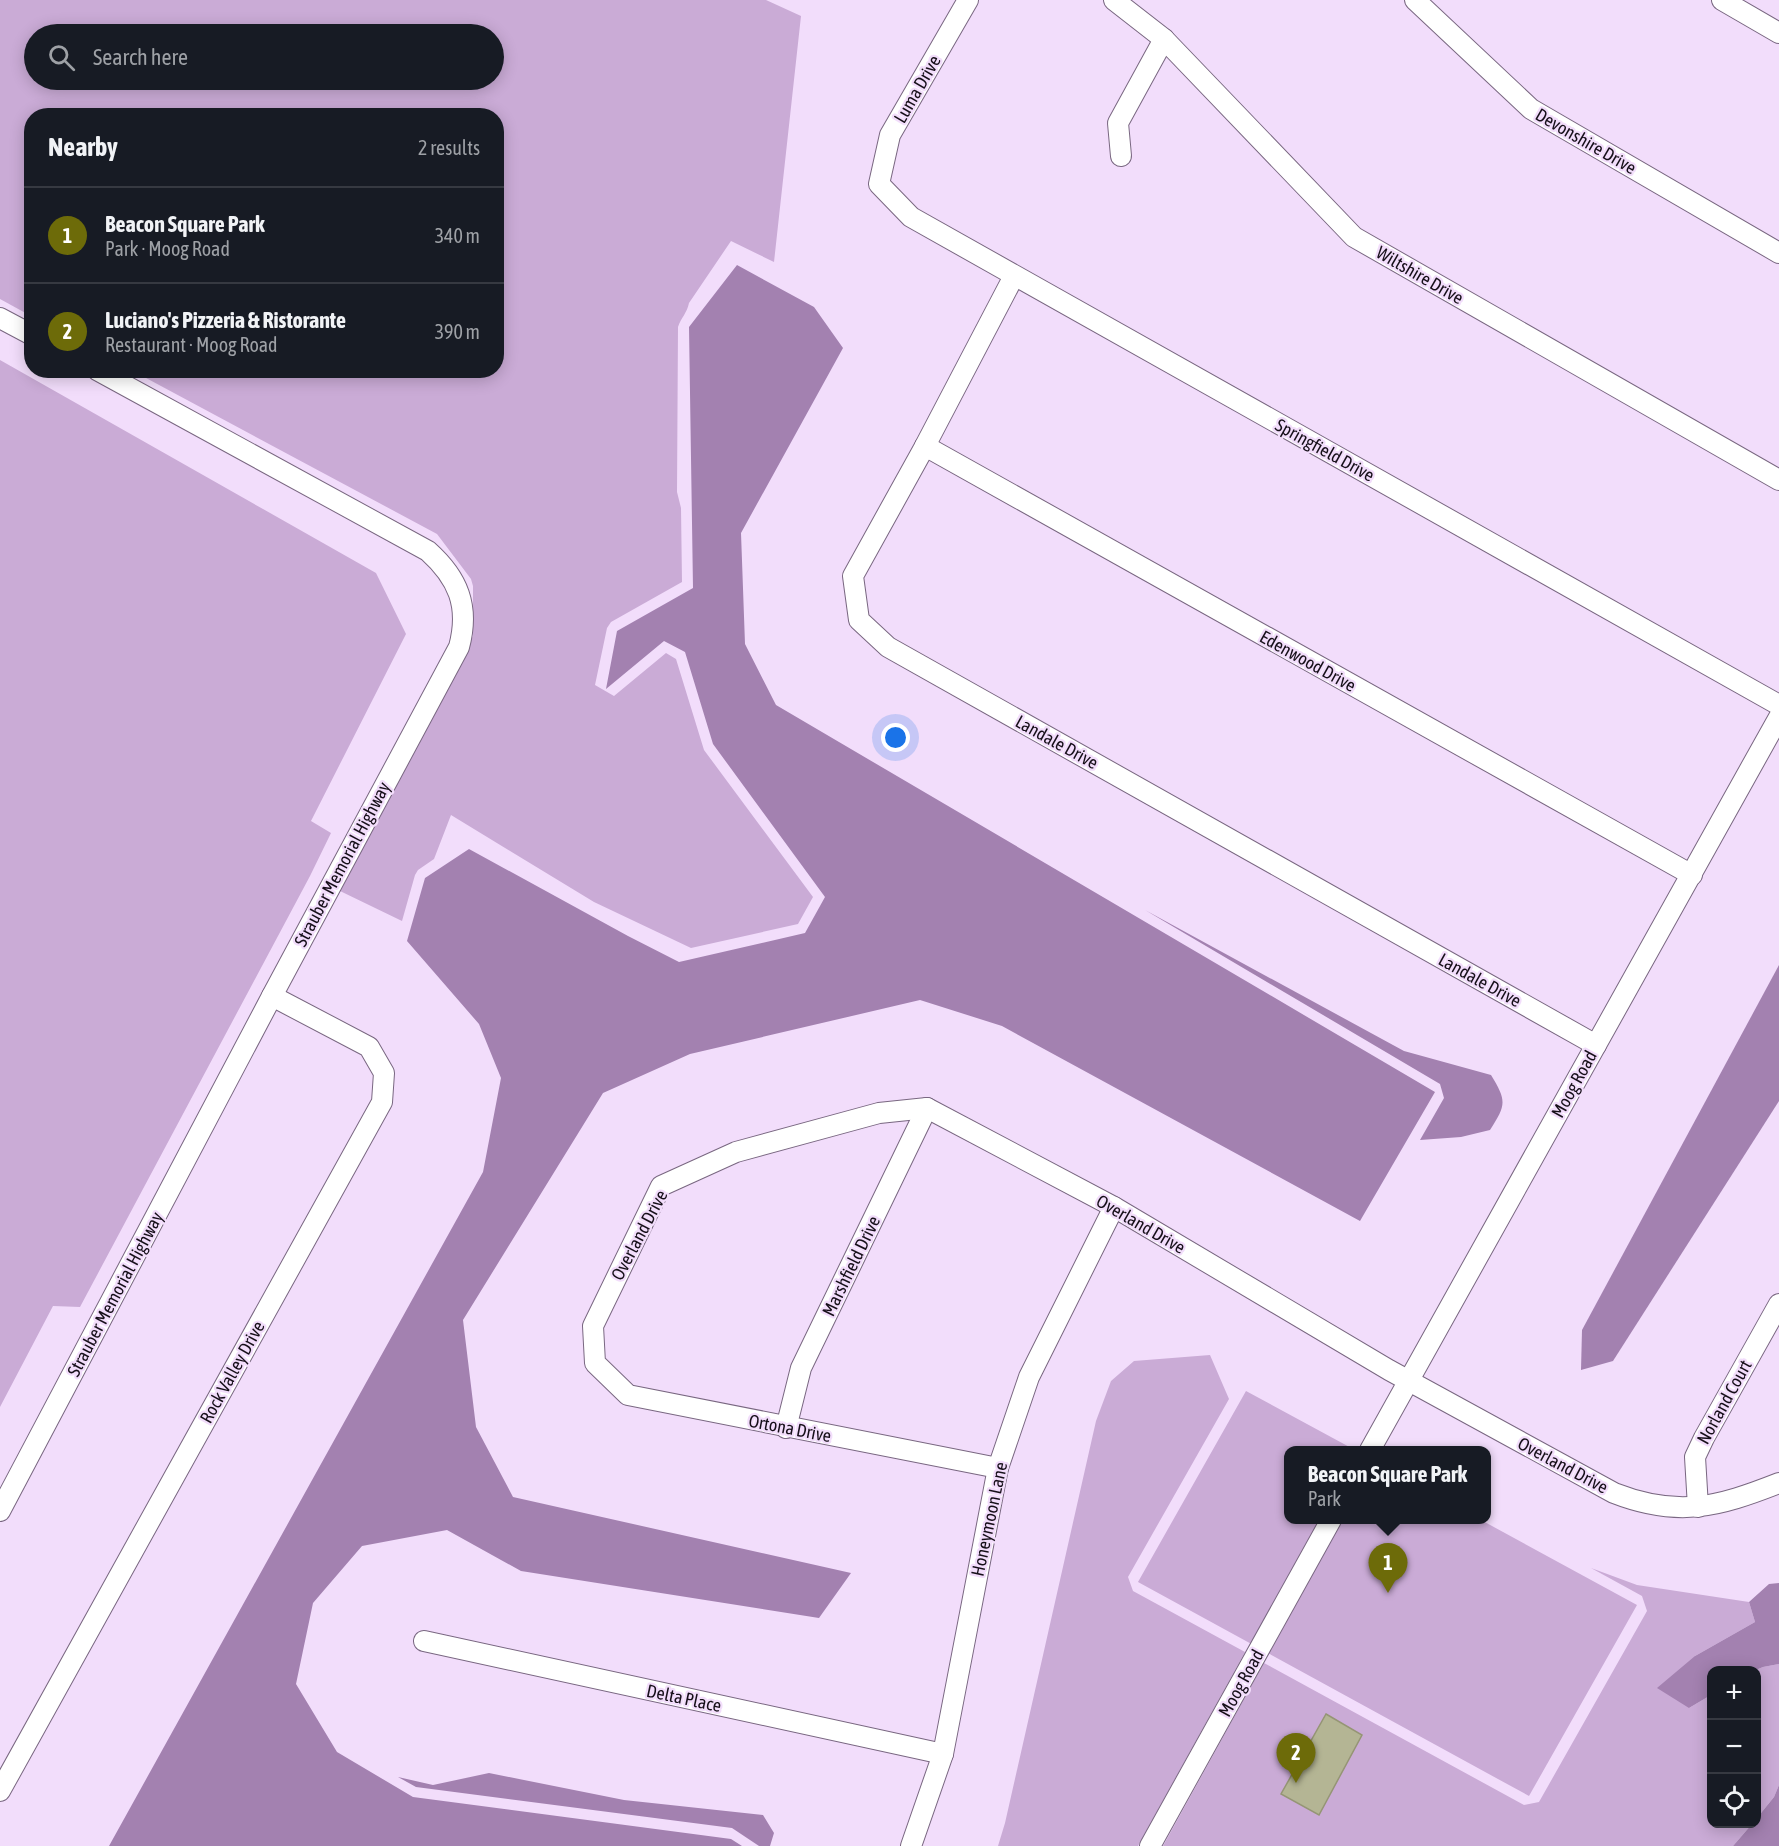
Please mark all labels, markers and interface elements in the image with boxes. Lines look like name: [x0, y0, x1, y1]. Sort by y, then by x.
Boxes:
search box: [24, 24, 504, 90]
icon: search: [45, 41, 78, 74]
text: Search here: [93, 44, 188, 70]
street label: Luma Drive: [889, 52, 945, 126]
street label: Devonshire Drive: [1532, 104, 1640, 178]
text: Nearby: [48, 132, 118, 162]
text: 2 results: [418, 136, 480, 159]
text: Beacon Square Park: [105, 211, 265, 237]
text: 1: [63, 224, 72, 247]
text: 340 m: [435, 224, 480, 247]
text: Park · Moog Road: [105, 237, 230, 260]
street label: Wiltshire Drive: [1373, 242, 1467, 308]
text: Luciano's Pizzeria & Ristorante: [105, 307, 346, 333]
text: 2: [63, 320, 72, 343]
text: 390 m: [435, 320, 480, 343]
text: Restaurant · Moog Road: [105, 333, 278, 356]
street label: Springfield Drive: [1272, 414, 1378, 486]
street label: Edenwood Drive: [1256, 626, 1360, 696]
street label: Landale Drive: [1012, 711, 1102, 773]
your location: [881, 723, 910, 752]
street label: Strauber Memorial Highway: [290, 778, 394, 950]
street label: Landale Drive: [1435, 949, 1525, 1011]
street label: Moog Road: [1547, 1047, 1601, 1121]
street label: Overland Drive: [606, 1186, 672, 1284]
street label: Overland Drive: [1093, 1190, 1189, 1258]
street label: Strauber Memorial Highway: [63, 1208, 167, 1380]
street label: Marshfield Drive: [818, 1213, 884, 1319]
street label: Rock Valley Drive: [195, 1317, 269, 1427]
street label: Norland Court: [1692, 1356, 1756, 1448]
street label: Ortona Drive: [747, 1410, 833, 1446]
street label: Overland Drive: [1514, 1432, 1612, 1498]
popup: [1284, 1446, 1491, 1524]
street label: Honeymoon Lane: [967, 1460, 1011, 1578]
text: Beacon Square Park: [1308, 1461, 1467, 1487]
text: Park: [1308, 1487, 1341, 1510]
pin: 1: [1368, 1544, 1408, 1593]
street label: Moog Road: [1214, 1646, 1268, 1720]
map controls: [1707, 1666, 1761, 1828]
button: +: [1707, 1666, 1761, 1720]
street label: Delta Place: [645, 1680, 723, 1716]
button: −: [1707, 1720, 1761, 1774]
pin: 2: [1276, 1734, 1316, 1783]
button: locate: [1707, 1774, 1761, 1828]

